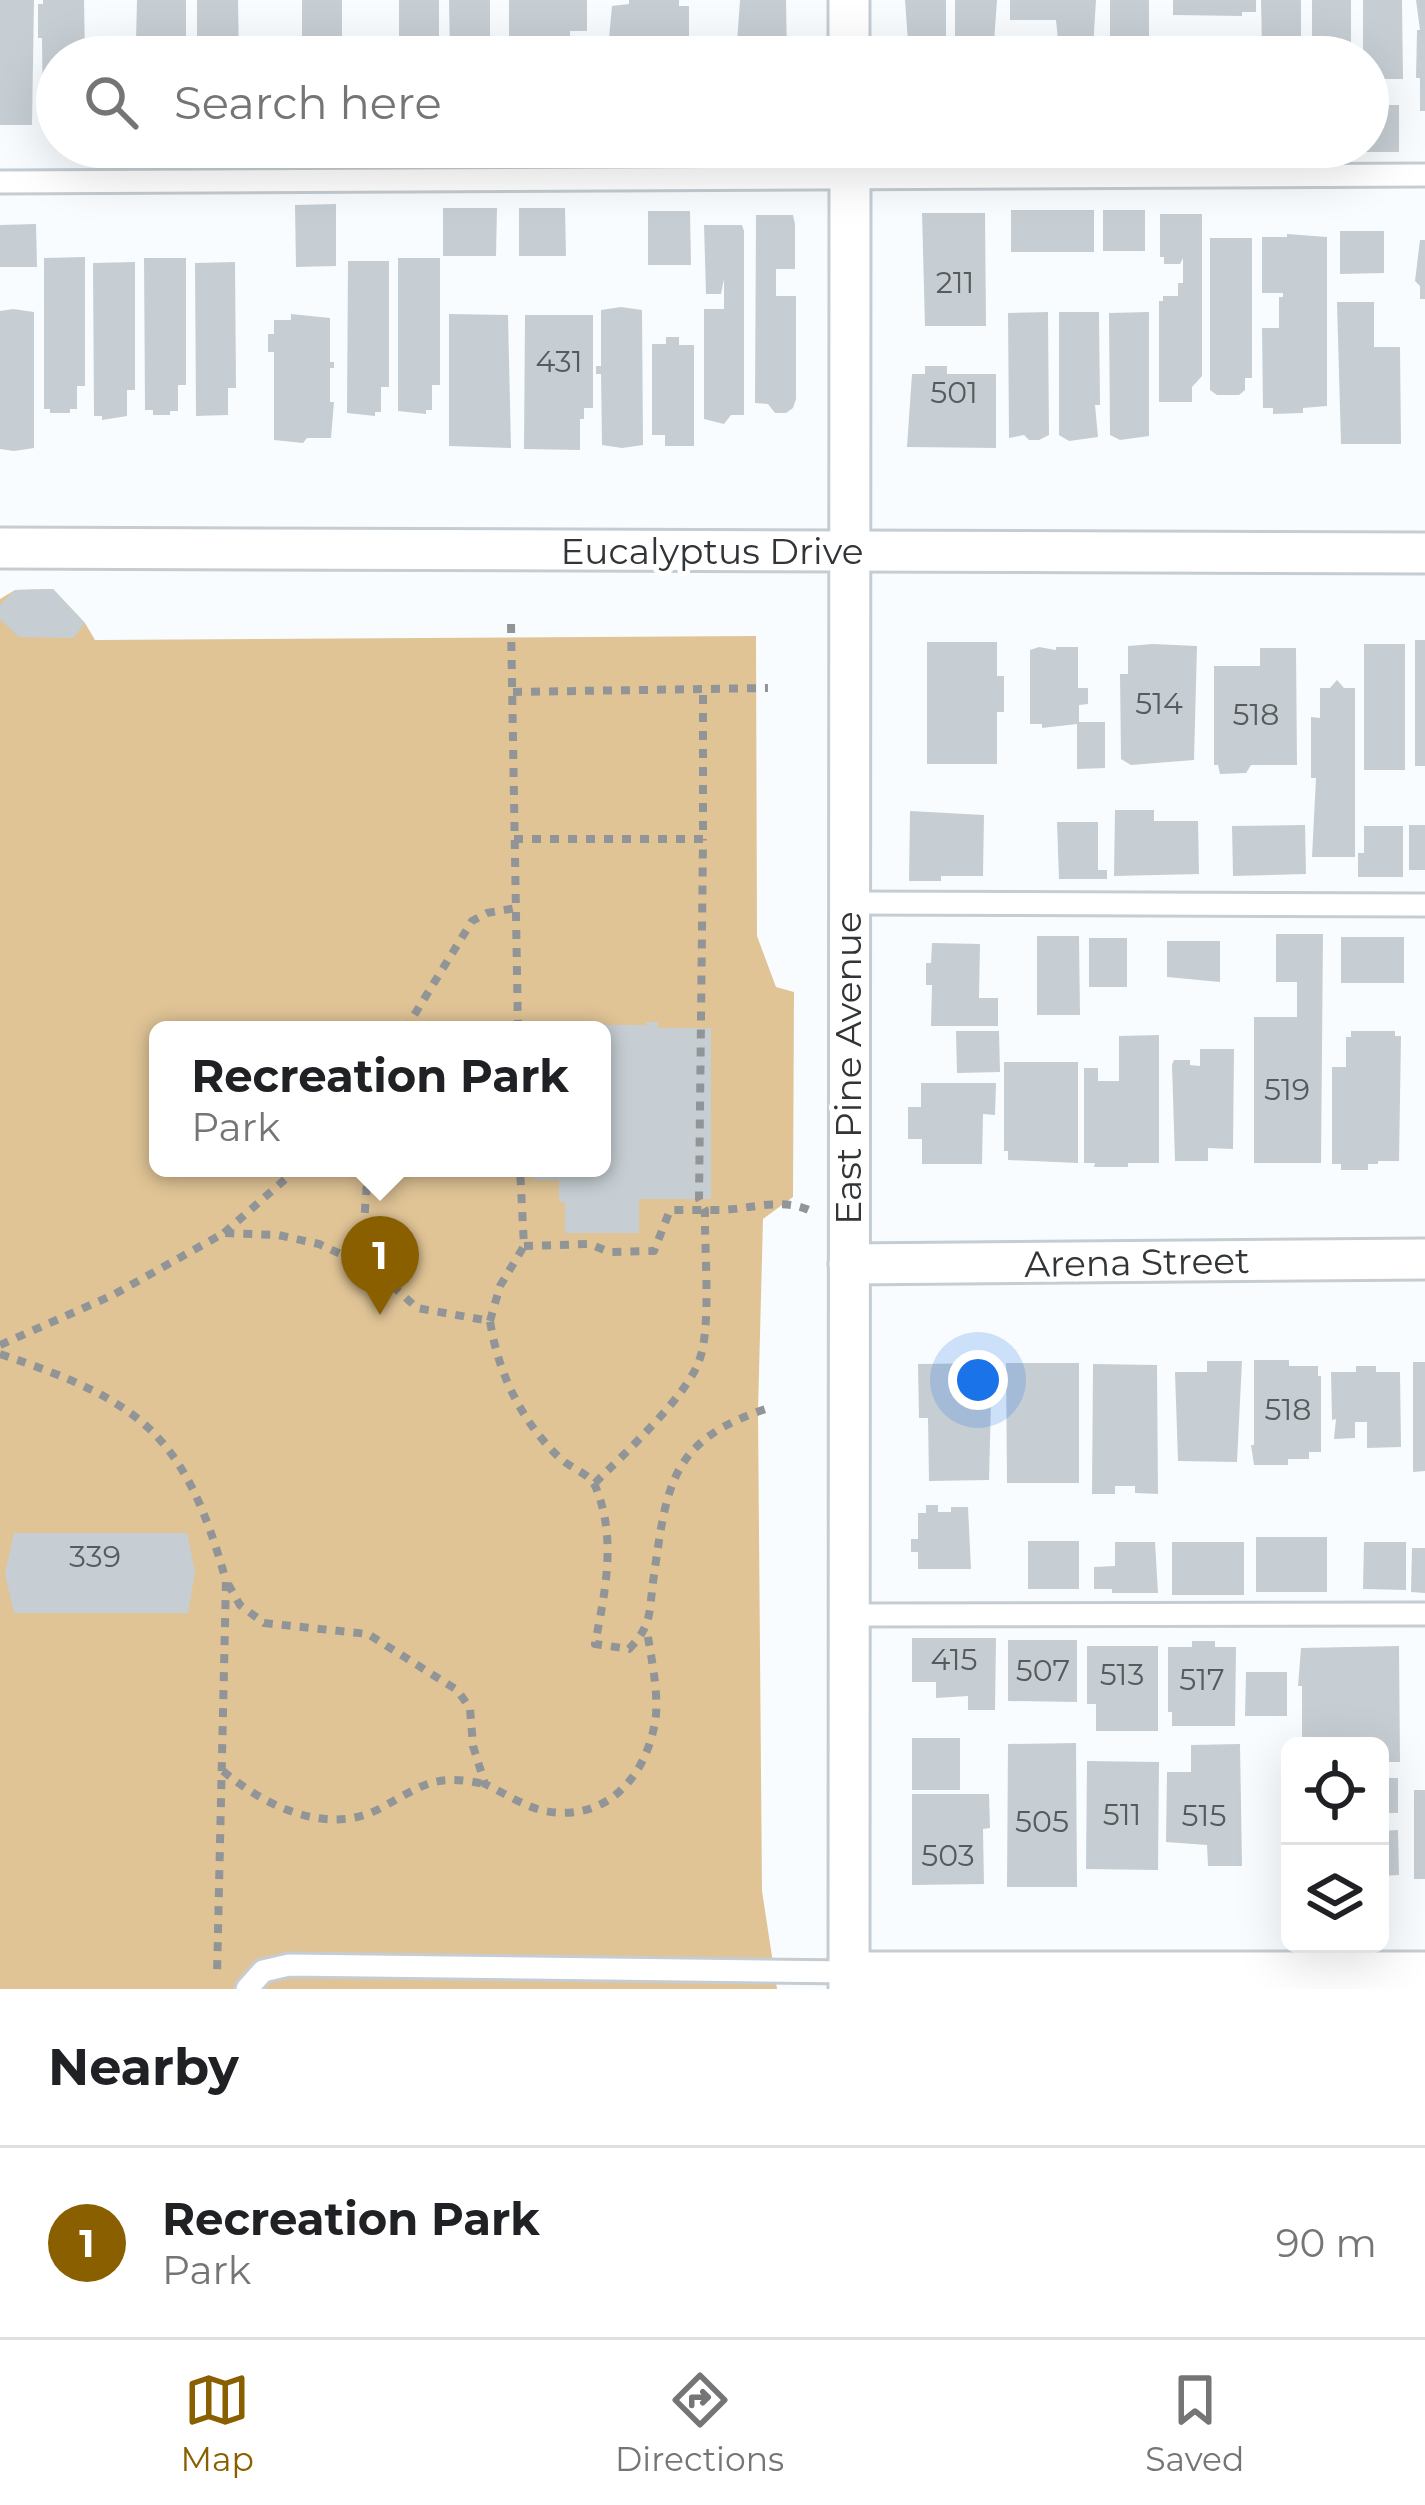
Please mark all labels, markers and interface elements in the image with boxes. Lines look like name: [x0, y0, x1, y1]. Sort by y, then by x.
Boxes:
search box: [36, 36, 1389, 168]
icon: search: [78, 69, 144, 135]
text: Search here: [174, 75, 442, 130]
house number: 211: [936, 264, 974, 301]
house number: 431: [535, 343, 583, 380]
house number: 501: [930, 374, 978, 411]
street label: Eucalyptus Drive: [560, 529, 864, 573]
house number: 514: [1135, 685, 1183, 722]
house number: 518: [1233, 696, 1279, 733]
street label: East Pine Avenue: [826, 911, 870, 1225]
popup: [149, 1021, 611, 1177]
text: Recreation Park: [191, 1048, 569, 1103]
house number: 519: [1264, 1071, 1310, 1108]
text: Park: [191, 1103, 280, 1151]
pin: 1: [341, 1216, 419, 1315]
street label: Arena Street: [1024, 1238, 1250, 1286]
your location: [948, 1350, 1008, 1410]
house number: 518: [1265, 1391, 1311, 1428]
house number: 339: [69, 1538, 121, 1575]
house number: 415: [931, 1641, 977, 1678]
house number: 507: [1016, 1652, 1070, 1689]
house number: 513: [1100, 1656, 1144, 1693]
house number: 517: [1179, 1661, 1225, 1698]
map controls: [1281, 1737, 1389, 1953]
button: locate: [1281, 1737, 1389, 1845]
house number: 511: [1103, 1796, 1141, 1833]
house number: 515: [1182, 1797, 1226, 1834]
house number: 505: [1015, 1803, 1069, 1840]
house number: 503: [921, 1837, 975, 1874]
button: layers: [1281, 1845, 1389, 1953]
text: Nearby: [48, 2036, 239, 2098]
text: Recreation Park: [162, 2191, 540, 2246]
text: 1: [79, 2219, 95, 2267]
text: 90 m: [1276, 2219, 1377, 2267]
text: Park: [162, 2246, 251, 2294]
tab: Map: [181, 2367, 254, 2479]
tab: Directions: [615, 2367, 784, 2479]
tab: Saved: [1145, 2367, 1244, 2479]

